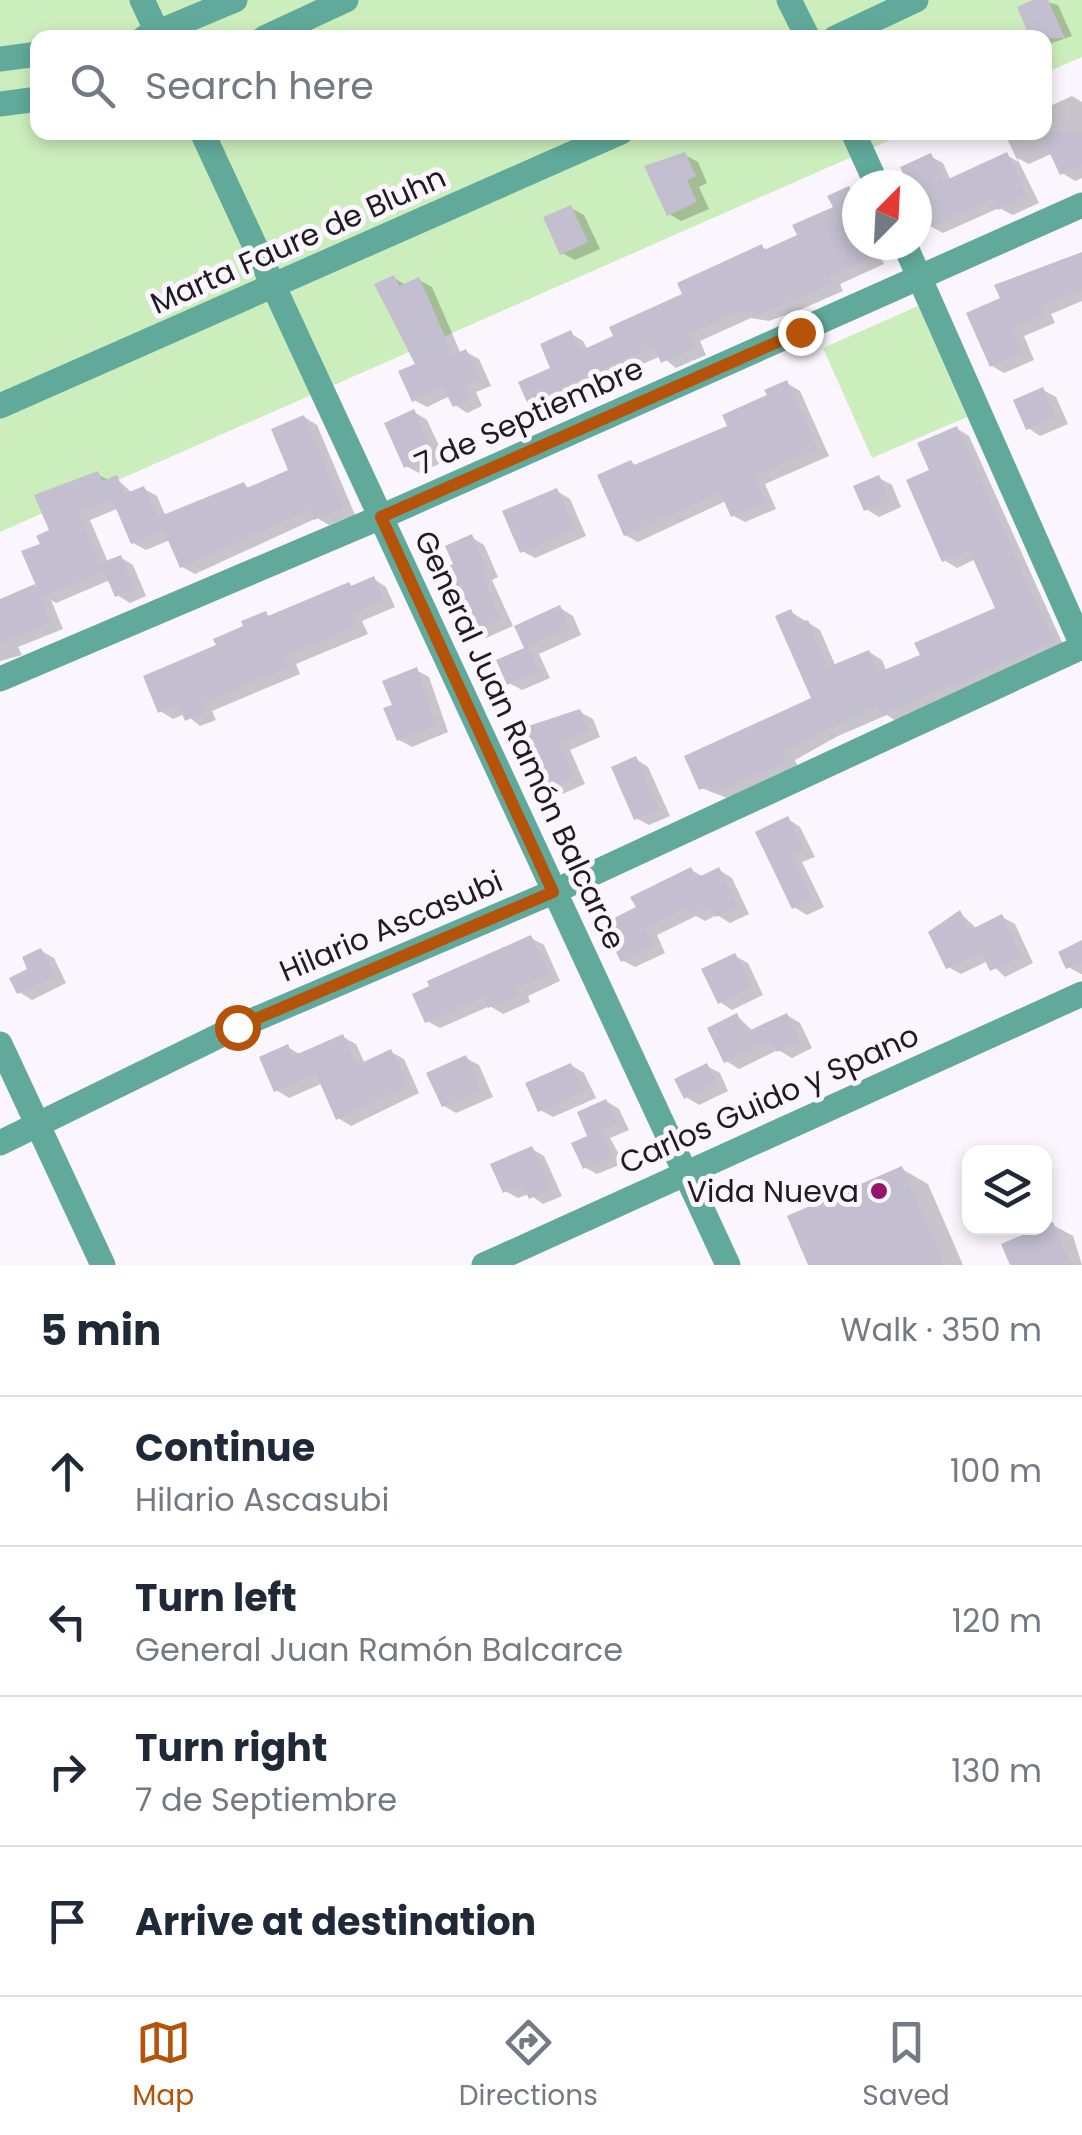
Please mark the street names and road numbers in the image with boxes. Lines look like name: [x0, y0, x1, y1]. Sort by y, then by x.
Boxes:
street label: Marta Faure de Bluhn: [143, 155, 453, 325]
street label: 7 de Septiembre: [408, 346, 650, 486]
street label: General Juan Ramón Balcarce: [404, 524, 636, 956]
street label: Hilario Ascasubi: [273, 860, 509, 992]
street label: Carlos Guido y Spano: [612, 1014, 926, 1184]

